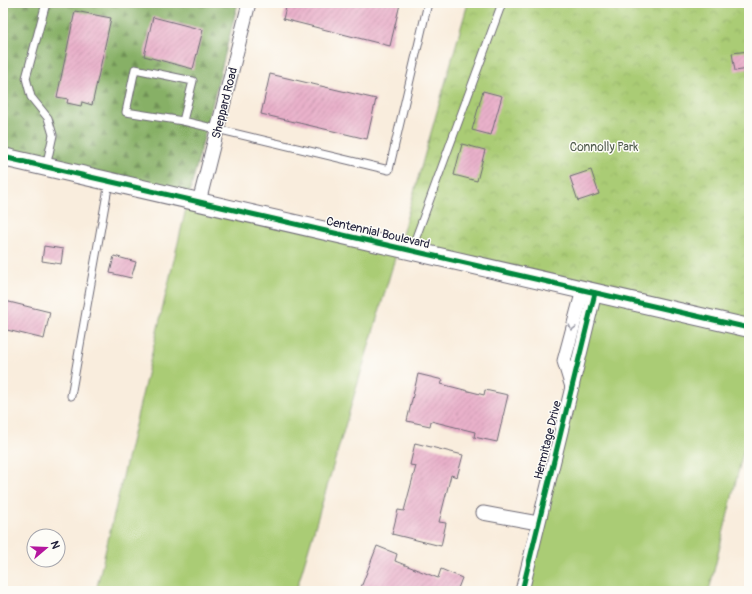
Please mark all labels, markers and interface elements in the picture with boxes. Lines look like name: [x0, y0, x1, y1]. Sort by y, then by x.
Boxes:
street label: Sheppard Road: [209, 66, 241, 140]
park label: Connolly Park: [570, 140, 638, 155]
street label: Centennial Boulevard: [325, 214, 431, 252]
one-way arrow: [569, 325, 577, 331]
street label: Hermitage Drive: [531, 399, 565, 481]
north arrow: [26, 528, 66, 568]
text: N: [48, 539, 63, 551]

